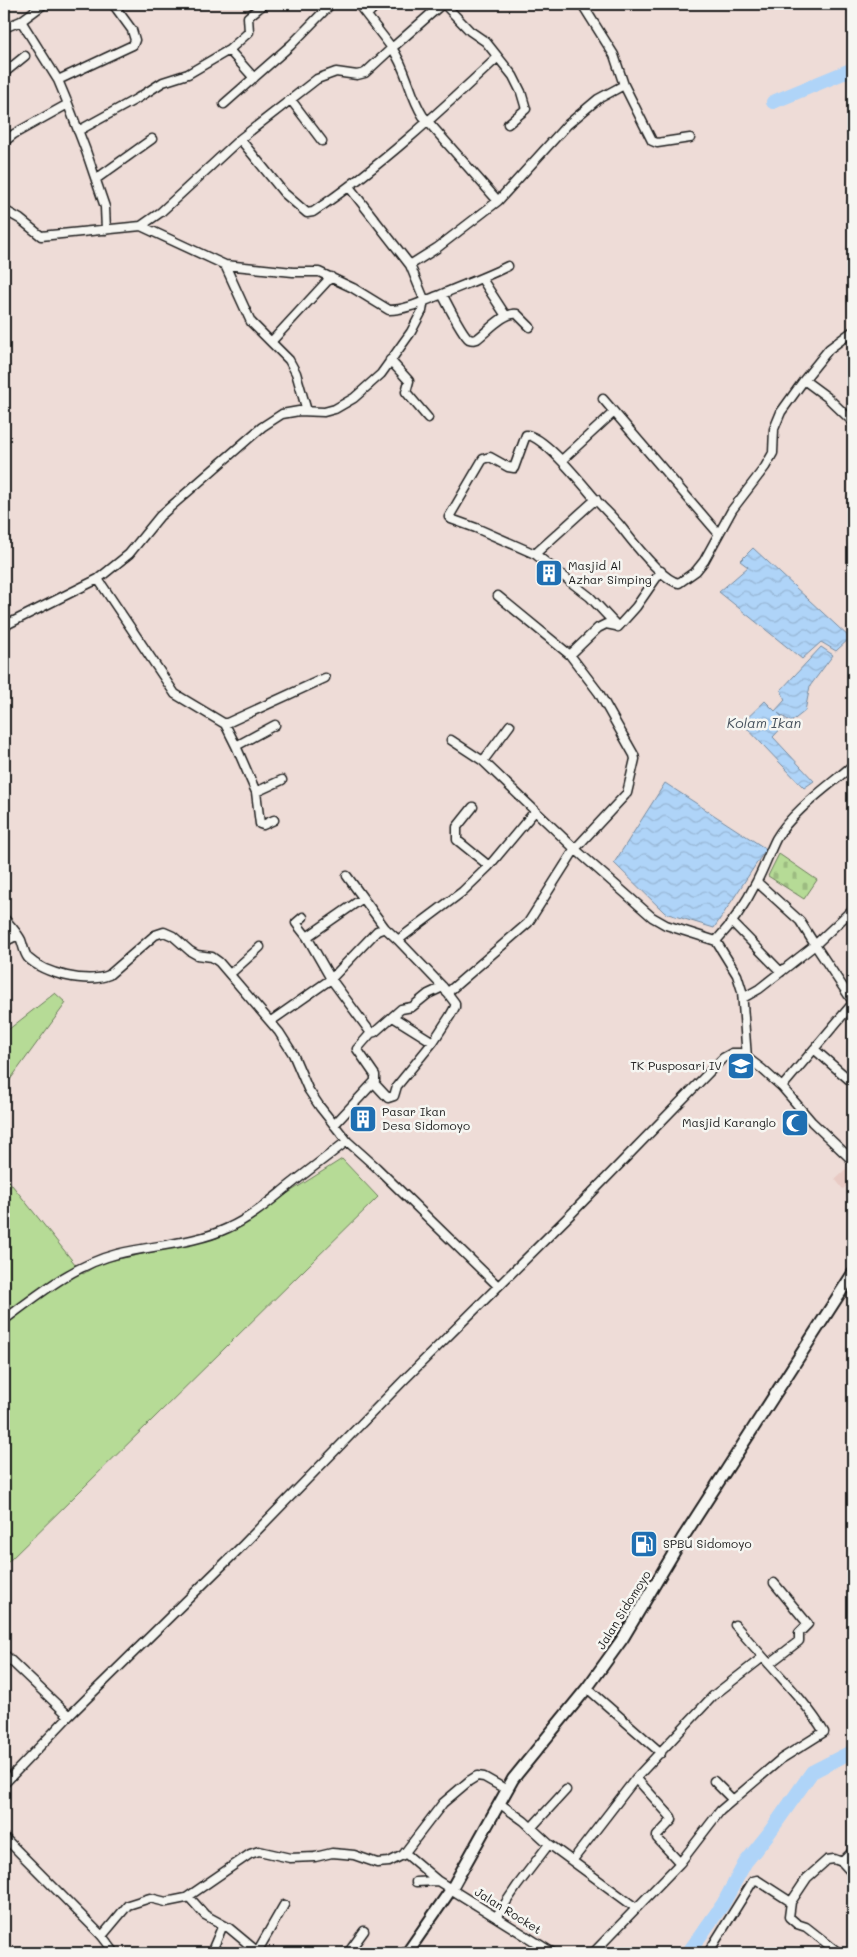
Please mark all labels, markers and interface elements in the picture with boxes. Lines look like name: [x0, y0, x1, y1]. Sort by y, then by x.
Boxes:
place label: Masjid Al Azhar Simping: [568, 557, 652, 587]
building icon: Masjid Al Azhar Simping: [534, 558, 564, 588]
water label: Kolam Ikan: [727, 713, 802, 732]
school or university icon: TK Pusposari IV: [726, 1051, 756, 1081]
place label: TK Pusposari IV: [630, 1057, 722, 1073]
place label: Pasar Ikan Desa Sidomoyo: [382, 1103, 470, 1133]
building icon: Pasar Ikan Desa Sidomoyo: [348, 1104, 378, 1134]
mosque icon: Masjid Karanglo: [780, 1108, 810, 1138]
place label: Masjid Karanglo: [682, 1114, 776, 1130]
fuel station icon: SPBU Sidomoyo: [629, 1529, 659, 1559]
place label: SPBU Sidomoyo: [663, 1535, 752, 1551]
street label: Jalan Sidomoyo: [592, 1567, 654, 1652]
street label: Jalan Rocket: [472, 1883, 545, 1937]

